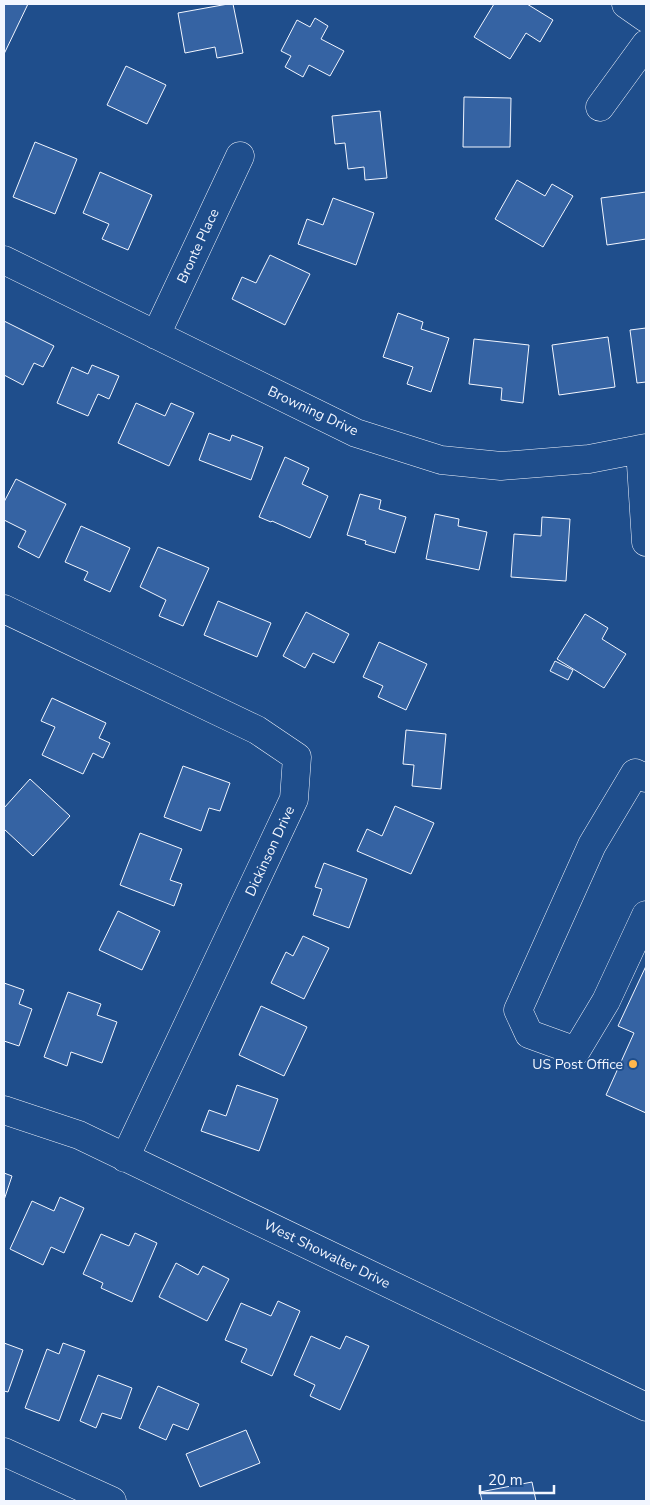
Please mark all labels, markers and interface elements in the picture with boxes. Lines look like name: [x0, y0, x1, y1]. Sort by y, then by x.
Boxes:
street label: Bronte Place: [172, 206, 224, 286]
street label: Browning Drive: [265, 382, 361, 440]
street label: Dickinson Drive: [241, 803, 299, 899]
place label: US Post Office: [532, 1055, 623, 1074]
marker: US Post Office: [627, 1058, 639, 1070]
street label: West Showalter Drive: [261, 1215, 393, 1293]
scale bar: [480, 1462, 554, 1494]
text: 20 m: [488, 1470, 523, 1490]

